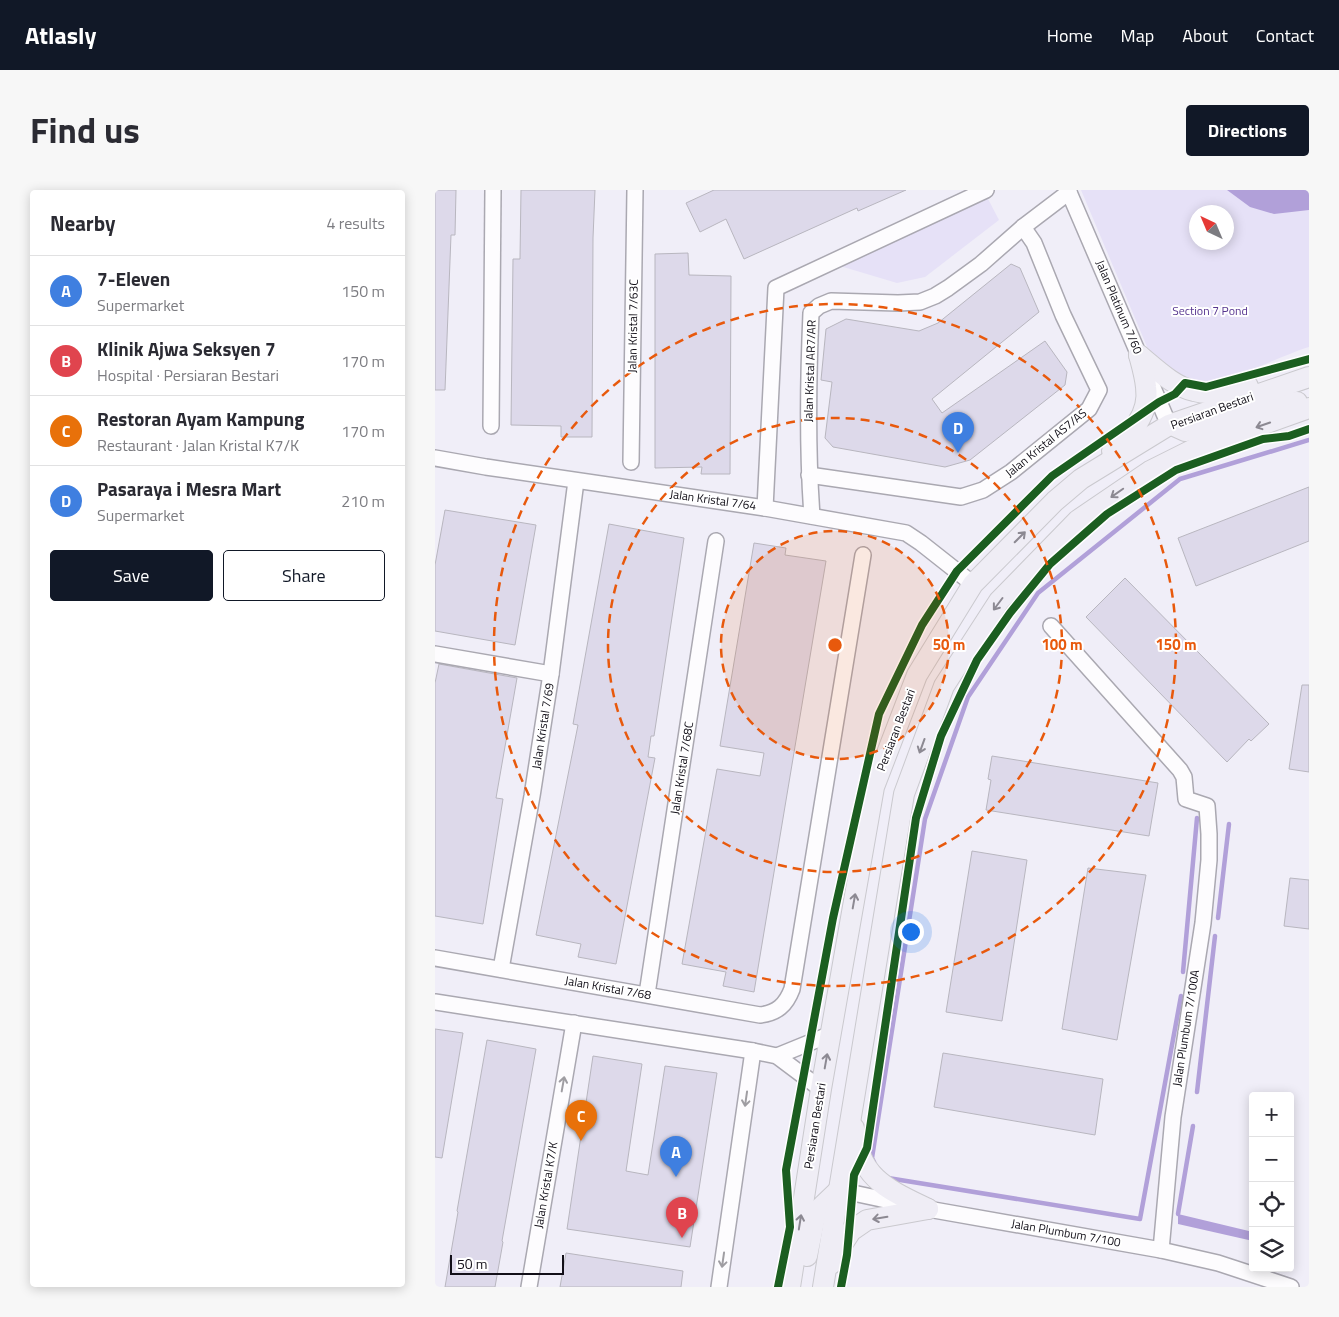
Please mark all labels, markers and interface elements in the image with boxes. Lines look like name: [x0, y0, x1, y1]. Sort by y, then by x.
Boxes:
text: Atlasly: [25, 17, 96, 53]
text: Home: [1047, 22, 1093, 49]
text: Map: [1121, 22, 1154, 49]
text: About: [1182, 22, 1228, 49]
text: Contact: [1256, 22, 1314, 49]
text: Find us: [30, 103, 140, 157]
button: Directions: [1186, 105, 1309, 156]
north arrow: [1189, 205, 1234, 250]
text: Nearby: [50, 207, 115, 239]
text: 4 results: [326, 211, 385, 235]
street label: Jalan Platinum 7/60: [1091, 257, 1148, 357]
text: 7-Eleven: [97, 264, 170, 293]
street label: Jalan Kristal 7/63C: [622, 278, 643, 373]
text: A: [61, 279, 71, 303]
text: 150 m: [341, 279, 385, 303]
text: Supermarket: [97, 293, 184, 317]
park label: Section 7 Pond: [1172, 301, 1248, 320]
street label: Jalan Kristal AR7/AR: [798, 319, 821, 422]
text: Klinik Ajwa Seksyen 7: [97, 334, 276, 363]
text: B: [61, 349, 71, 373]
text: 170 m: [341, 349, 385, 373]
text: Hospital · Persiaran Bestari: [97, 363, 279, 387]
street label: Persiaran Bestari: [1168, 387, 1256, 434]
text: Restoran Ayam Kampung: [97, 404, 304, 433]
street label: Jalan Kristal AS7/AS: [1001, 404, 1091, 482]
pin: D: [942, 412, 974, 453]
text: C: [62, 419, 70, 443]
text: 170 m: [341, 419, 385, 443]
one-way arrow: [1255, 420, 1271, 430]
text: Restaurant · Jalan Kristal K7/K: [97, 433, 299, 457]
text: Pasaraya i Mesra Mart: [97, 474, 281, 503]
street label: Jalan Kristal 7/64: [669, 484, 758, 515]
one-way arrow: [1110, 488, 1124, 498]
text: D: [61, 489, 71, 513]
text: 210 m: [341, 489, 385, 513]
text: Supermarket: [97, 503, 184, 527]
one-way arrow: [1014, 530, 1026, 543]
button: Save: [50, 550, 213, 601]
button: Share: [223, 550, 385, 601]
one-way arrow: [993, 597, 1004, 610]
text: 50 m: [933, 633, 965, 656]
text: 100 m: [1041, 633, 1083, 656]
text: 150 m: [1155, 633, 1197, 656]
centre of rings: [826, 636, 844, 654]
street label: Jalan Kristal 7/69: [526, 681, 559, 770]
street label: Persiaran Bestari: [871, 686, 920, 774]
street label: Jalan Kristal 7/68C: [665, 720, 698, 816]
one-way arrow: [917, 737, 926, 753]
one-way arrow: [849, 893, 859, 909]
your location: [898, 919, 924, 945]
street label: Jalan Plumbum 7/100A: [1167, 968, 1204, 1088]
street label: Jalan Kristal 7/68: [563, 971, 653, 1004]
one-way arrow: [821, 1054, 831, 1070]
one-way arrow: [559, 1076, 569, 1092]
street label: Persiaran Bestari: [798, 1082, 831, 1170]
one-way arrow: [741, 1091, 751, 1107]
map controls: [1249, 1092, 1294, 1272]
button: +: [1249, 1092, 1294, 1137]
pin: C: [565, 1100, 597, 1141]
pin: A: [660, 1136, 692, 1177]
button: −: [1249, 1137, 1294, 1182]
street label: Jalan Kristal K7/K: [529, 1140, 562, 1230]
button: locate: [1249, 1182, 1294, 1227]
pin: B: [666, 1197, 698, 1238]
one-way arrow: [873, 1213, 889, 1223]
one-way arrow: [795, 1214, 805, 1230]
street label: Jalan Plumbum 7/100: [1010, 1214, 1123, 1252]
button: layers: [1249, 1227, 1294, 1272]
one-way arrow: [718, 1251, 728, 1267]
scale bar: [450, 1252, 564, 1275]
text: 50 m: [457, 1253, 487, 1274]

